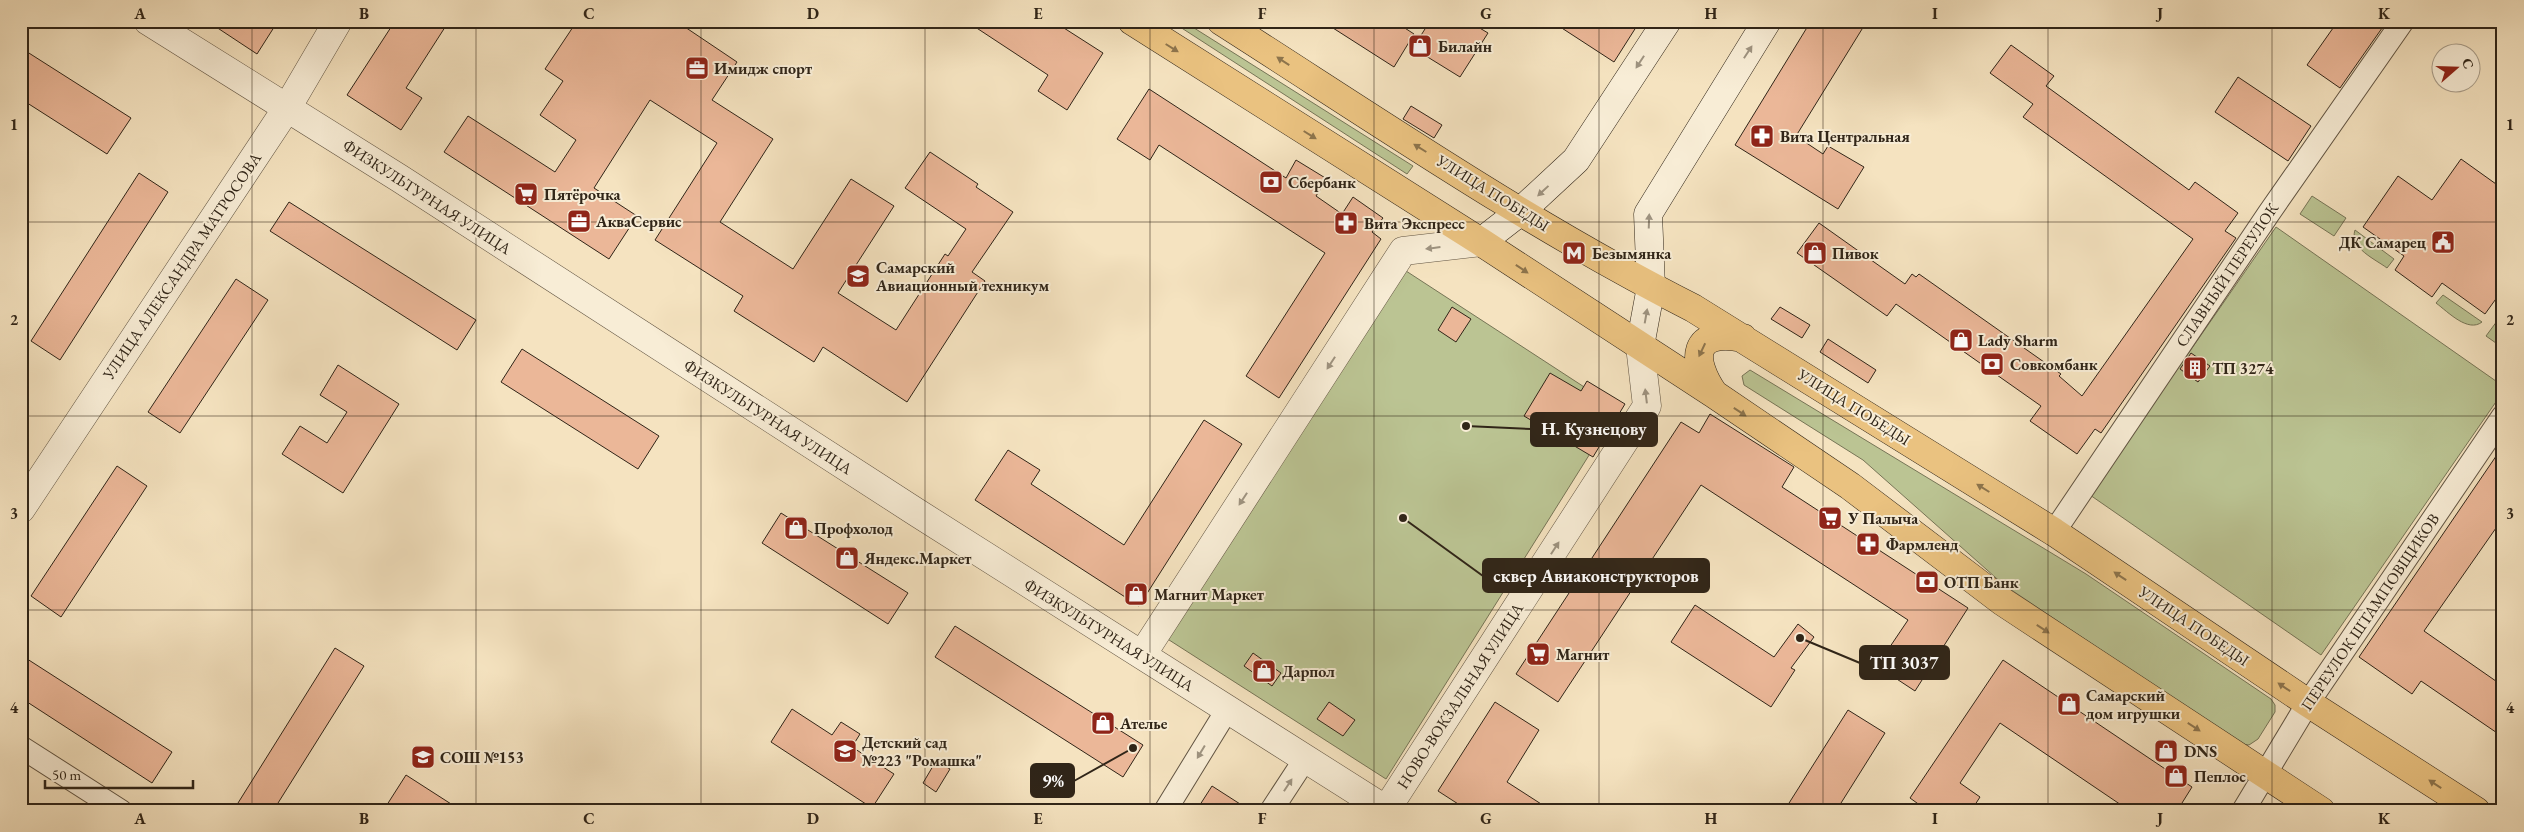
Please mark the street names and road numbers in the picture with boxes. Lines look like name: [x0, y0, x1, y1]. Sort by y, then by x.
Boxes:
street label: ФИЗКУЛЬТУРНАЯ УЛИЦА: [339, 135, 516, 260]
street label: УЛИЦА АЛЕКСАНДРА МАТРОСОВА: [97, 148, 267, 384]
street label: УЛИЦА ПОБЕДЫ: [1432, 149, 1553, 236]
street label: СЛАВНЫЙ ПЕРЕУЛОК: [2171, 198, 2283, 351]
street label: ФИЗКУЛЬТУРНАЯ УЛИЦА: [680, 355, 857, 480]
street label: УЛИЦА ПОБЕДЫ: [1793, 363, 1914, 450]
street label: ПЕРЕУЛОК ШТАМПОВЩИКОВ: [2296, 509, 2444, 715]
street label: ФИЗКУЛЬТУРНАЯ УЛИЦА: [1020, 574, 1199, 696]
street label: УЛИЦА ПОБЕДЫ: [2134, 581, 2253, 671]
street label: НОВО-ВОКЗАЛЬНАЯ УЛИЦА: [1392, 598, 1529, 793]

